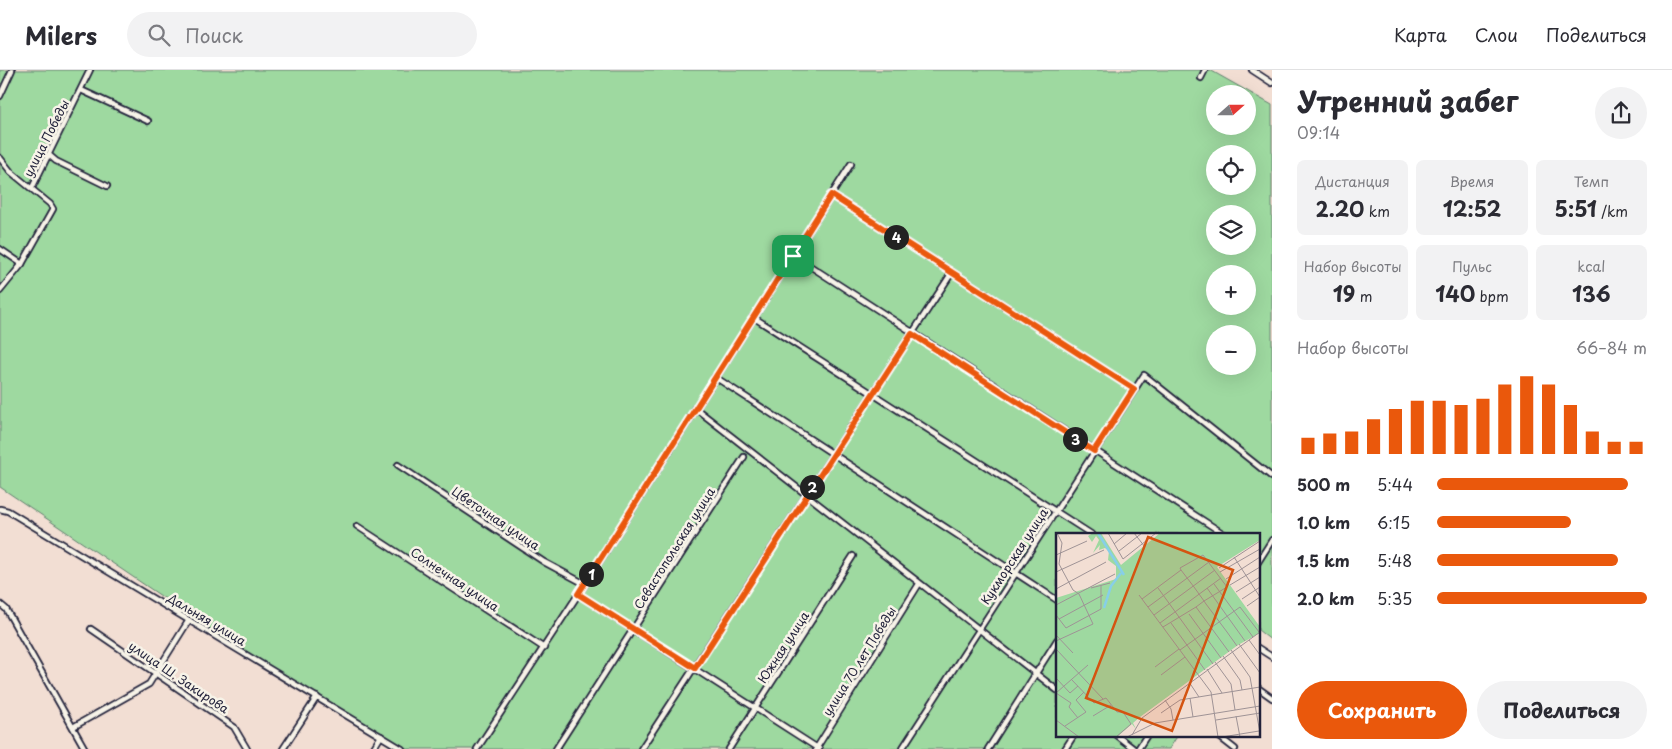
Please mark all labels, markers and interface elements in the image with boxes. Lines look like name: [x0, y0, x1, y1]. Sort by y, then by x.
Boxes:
search box: [127, 12, 477, 57]
text: Milers: [25, 17, 97, 53]
icon: search: [145, 21, 173, 49]
text: Поиск: [185, 21, 243, 49]
text: Карта: [1394, 21, 1447, 48]
text: Слои: [1475, 21, 1518, 48]
text: Поделиться: [1546, 21, 1647, 48]
text: Утренний забег: [1297, 79, 1518, 122]
north arrow: [1206, 85, 1256, 135]
map controls: [1206, 85, 1256, 375]
button: share: [1595, 87, 1647, 139]
street label: улица Победы: [19, 96, 73, 180]
text: 09:14: [1297, 120, 1340, 144]
button: locate: [1206, 145, 1256, 195]
text: Дистанция: [1316, 171, 1390, 192]
text: Время: [1450, 171, 1494, 192]
text: Темп: [1574, 171, 1609, 192]
text: 2.20: [1315, 192, 1364, 224]
text: 12:52: [1443, 192, 1501, 224]
text: 5:51: [1555, 192, 1597, 224]
text: km: [1364, 201, 1390, 222]
text: /km: [1597, 201, 1628, 222]
button: layers: [1206, 205, 1256, 255]
pin: 4: [884, 224, 908, 250]
text: 4: [892, 227, 901, 248]
pin: [772, 235, 814, 277]
icon: arrive: [779, 242, 807, 270]
text: Набор высоты: [1304, 256, 1402, 277]
text: Пульс: [1452, 256, 1492, 277]
text: kcal: [1577, 256, 1605, 277]
button: +: [1206, 265, 1256, 315]
text: 19: [1333, 277, 1355, 309]
text: 140: [1435, 277, 1475, 309]
text: 136: [1572, 277, 1611, 309]
text: m: [1355, 286, 1373, 307]
text: bpm: [1475, 286, 1509, 307]
button: −: [1206, 325, 1256, 375]
text: Набор высоты: [1297, 335, 1409, 359]
text: 66–84 m: [1576, 335, 1647, 359]
pin: 3: [1062, 426, 1088, 452]
text: 3: [1071, 429, 1080, 450]
text: 500 m: [1297, 472, 1350, 496]
text: 5:44: [1377, 472, 1413, 496]
pin: 2: [800, 474, 824, 500]
text: 2: [808, 477, 817, 498]
street label: Цветочная улица: [448, 482, 544, 554]
street label: Севастопольская улица: [629, 483, 719, 612]
street label: Кукморская улица: [976, 504, 1052, 608]
text: 1.0 km: [1297, 510, 1350, 534]
text: 6:15: [1377, 510, 1410, 534]
inset map: [1056, 533, 1260, 736]
street label: Солнечная улица: [407, 543, 503, 616]
text: 1.5 km: [1297, 548, 1350, 572]
text: 5:48: [1377, 548, 1412, 572]
pin: 1: [578, 562, 604, 586]
text: 1: [588, 564, 595, 585]
text: 2.0 km: [1297, 586, 1354, 610]
text: 5:35: [1377, 586, 1412, 610]
street label: Дальняя улица: [163, 588, 250, 650]
street label: улица 70 лет Победы: [818, 603, 900, 719]
street label: Южная улица: [753, 607, 813, 687]
street label: улица Ш. Закирова: [125, 637, 233, 718]
button: Сохранить: [1297, 681, 1467, 739]
button: Поделиться: [1477, 681, 1647, 739]

